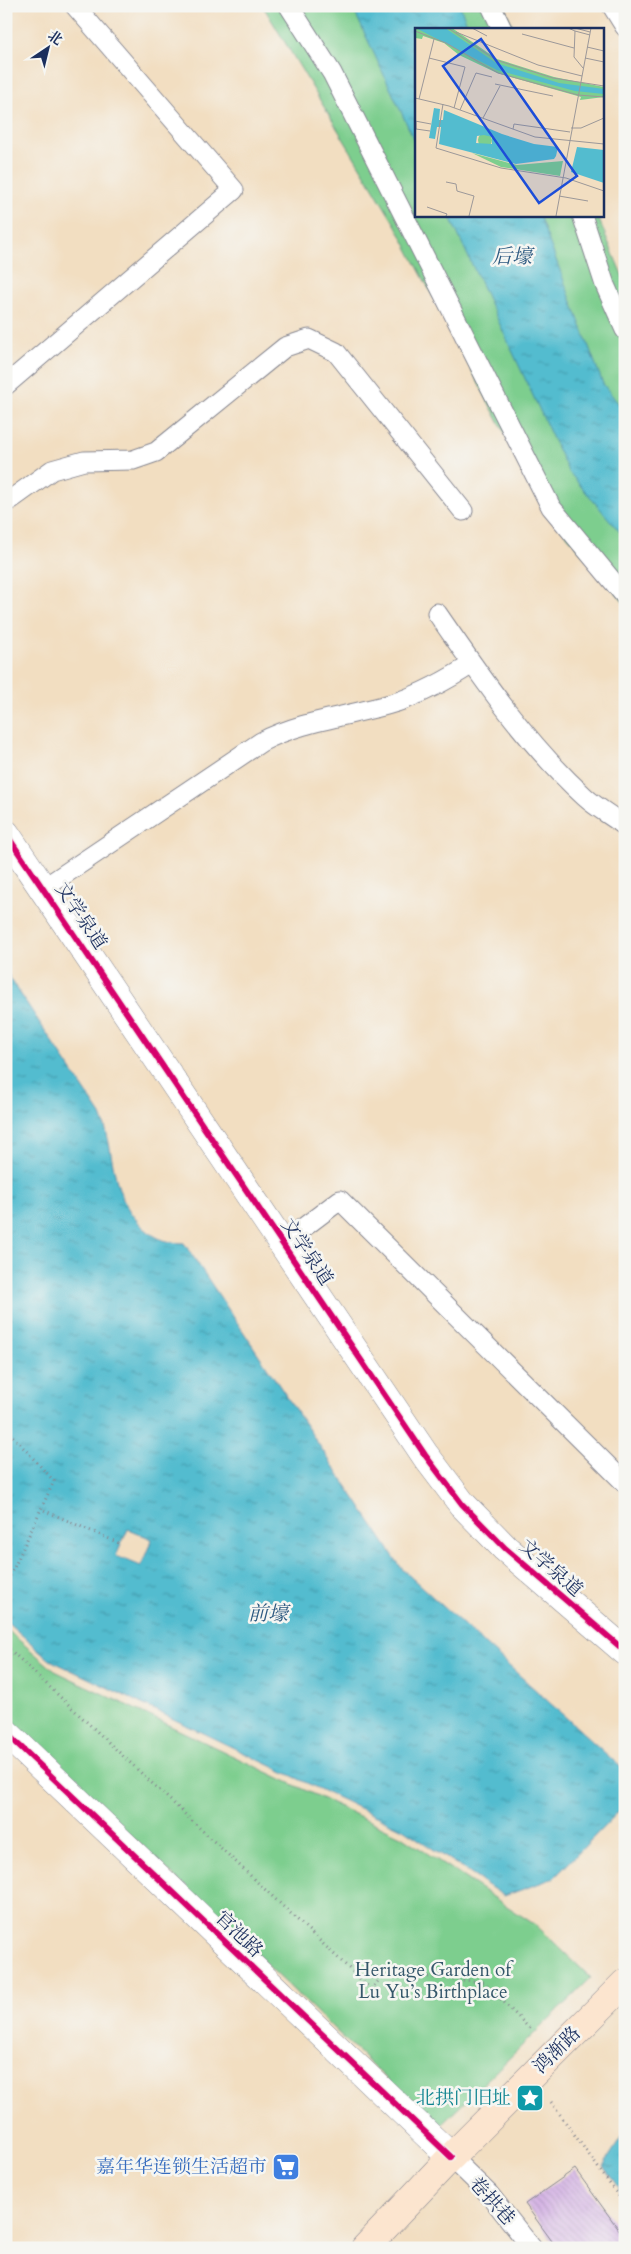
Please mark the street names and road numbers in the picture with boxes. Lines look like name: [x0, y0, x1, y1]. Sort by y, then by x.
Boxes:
street label: 文学泉道: [49, 877, 113, 955]
street label: 文学泉道: [275, 1213, 339, 1291]
street label: 文学泉道: [514, 1533, 588, 1603]
street label: 官池路: [209, 1905, 269, 1963]
street label: 鸿渐路: [528, 2021, 586, 2079]
street label: 卷拱巷: [463, 2171, 521, 2231]

